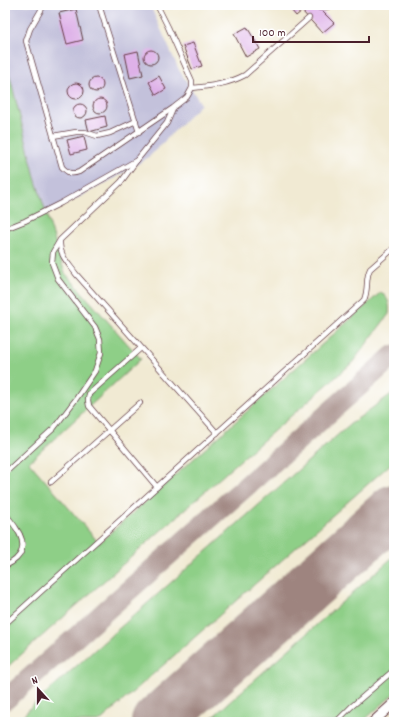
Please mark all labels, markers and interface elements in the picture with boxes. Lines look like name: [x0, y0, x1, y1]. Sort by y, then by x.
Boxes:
scale bar: [253, 18, 369, 44]
text: 100 m: [259, 25, 286, 42]
north arrow: [18, 669, 58, 709]
text: N: [30, 673, 41, 690]

